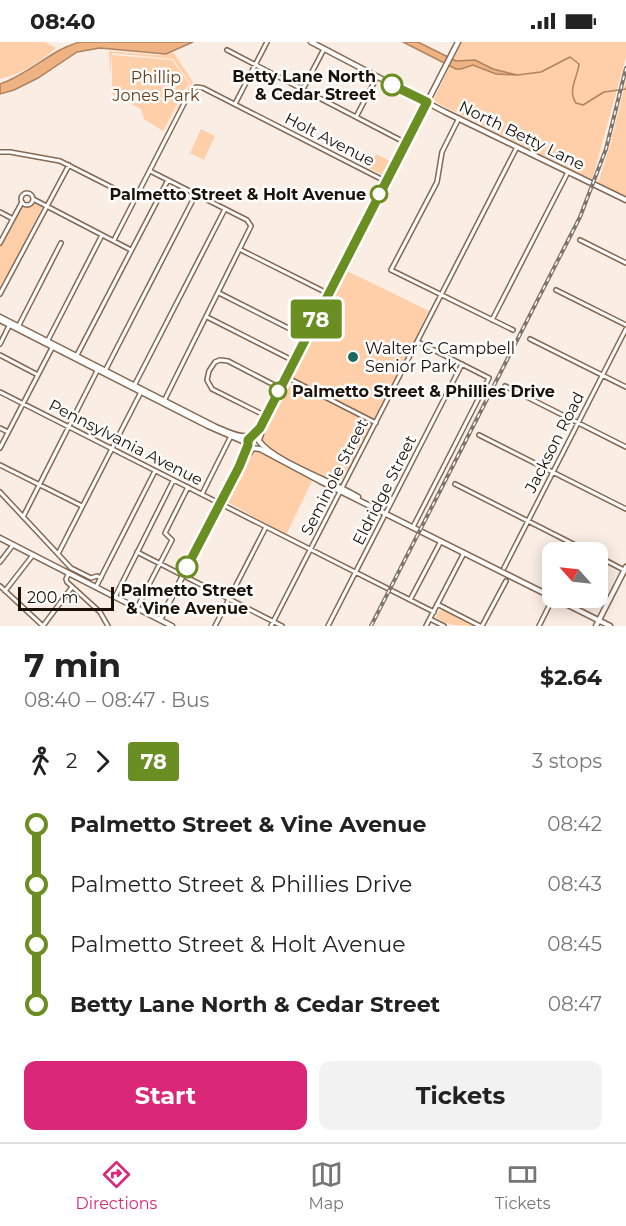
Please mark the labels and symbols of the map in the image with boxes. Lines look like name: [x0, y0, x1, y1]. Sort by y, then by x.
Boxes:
place label: Betty Lane North & Cedar Street: [232, 67, 376, 104]
park label: Phillip Jones Park: [111, 68, 200, 105]
marker: Betty Lane North & Cedar Street: [381, 74, 403, 96]
street label: North Betty Lane: [456, 97, 588, 174]
street label: Holt Avenue: [282, 109, 378, 170]
place label: Palmetto Street & Holt Avenue: [110, 185, 366, 204]
marker: Palmetto Street & Holt Avenue: [370, 185, 388, 203]
line badge: 78: [289, 300, 343, 338]
place label: Walter C Campbell Senior Park: [365, 339, 515, 376]
marker: Walter C Campbell Senior Park: [346, 350, 360, 364]
marker: Palmetto Street & Phillies Drive: [269, 382, 287, 400]
place label: Palmetto Street & Phillies Drive: [292, 382, 555, 401]
street label: Jackson Road: [520, 389, 588, 497]
street label: Pennsylvania Avenue: [46, 395, 206, 490]
street label: Seminole Street: [297, 415, 372, 539]
street label: Eldridge Street: [349, 432, 420, 548]
north arrow: [542, 542, 608, 608]
marker: Palmetto Street & Vine Avenue: [176, 556, 198, 578]
place label: Palmetto Street & Vine Avenue: [121, 581, 253, 618]
scale bar: [18, 584, 114, 612]

